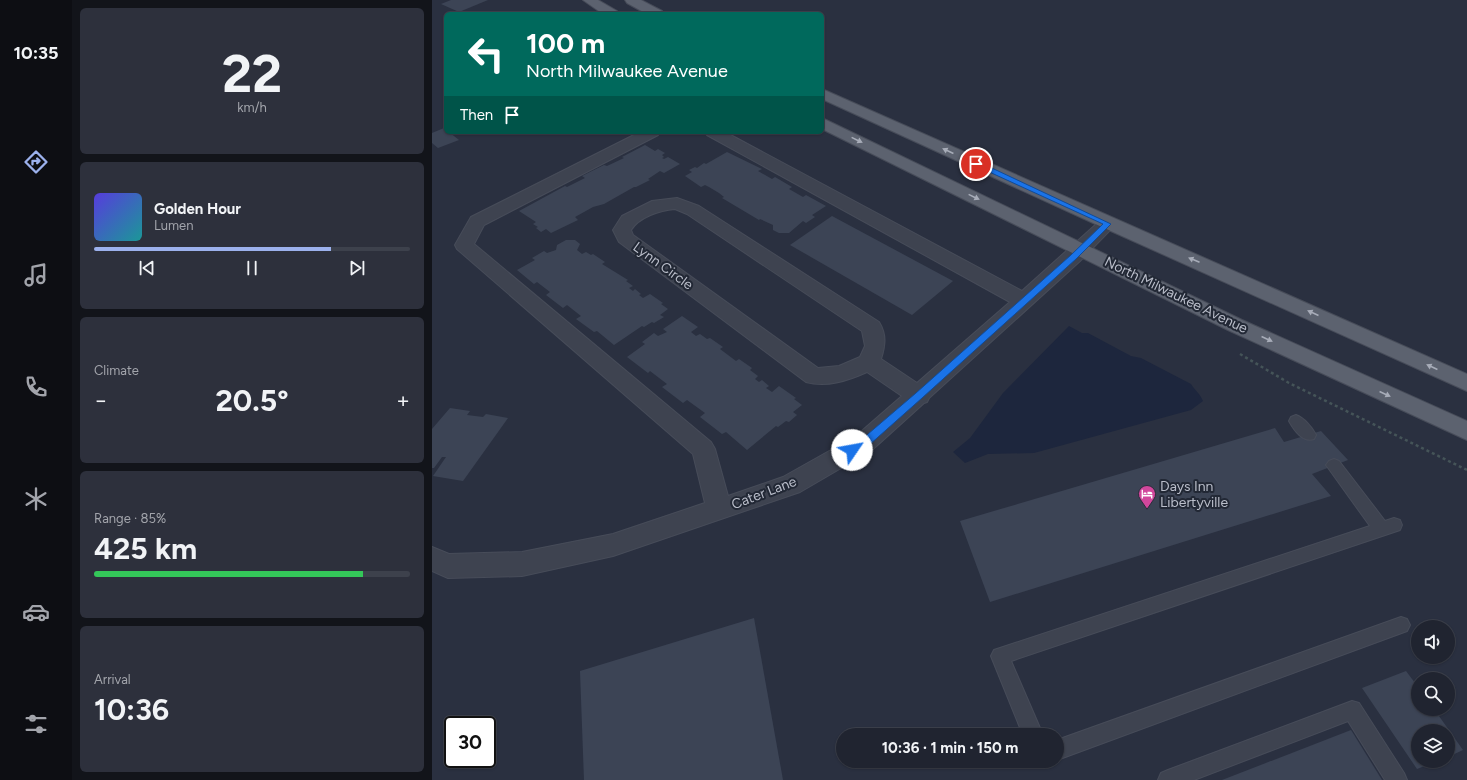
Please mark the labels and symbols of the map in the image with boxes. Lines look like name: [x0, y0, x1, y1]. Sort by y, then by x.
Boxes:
one-way arrow: [851, 137, 863, 143]
pin: [959, 147, 993, 181]
one-way arrow: [942, 148, 953, 154]
one-way arrow: [968, 194, 980, 200]
street label: Lynn Circle: [630, 239, 697, 294]
street label: North Milwaukee Avenue: [1102, 253, 1251, 337]
one-way arrow: [1188, 257, 1200, 263]
one-way arrow: [1308, 310, 1319, 316]
one-way arrow: [1261, 336, 1273, 342]
one-way arrow: [1426, 364, 1437, 370]
one-way arrow: [1380, 391, 1391, 397]
position arrow: [831, 429, 873, 471]
street label: Cater Lane: [729, 473, 799, 513]
place label: Days Inn Libertyville: [1160, 478, 1228, 511]
hotel icon: Days Inn Libertyville: [1137, 484, 1157, 509]
speed limit sign: 30: [444, 716, 496, 768]

